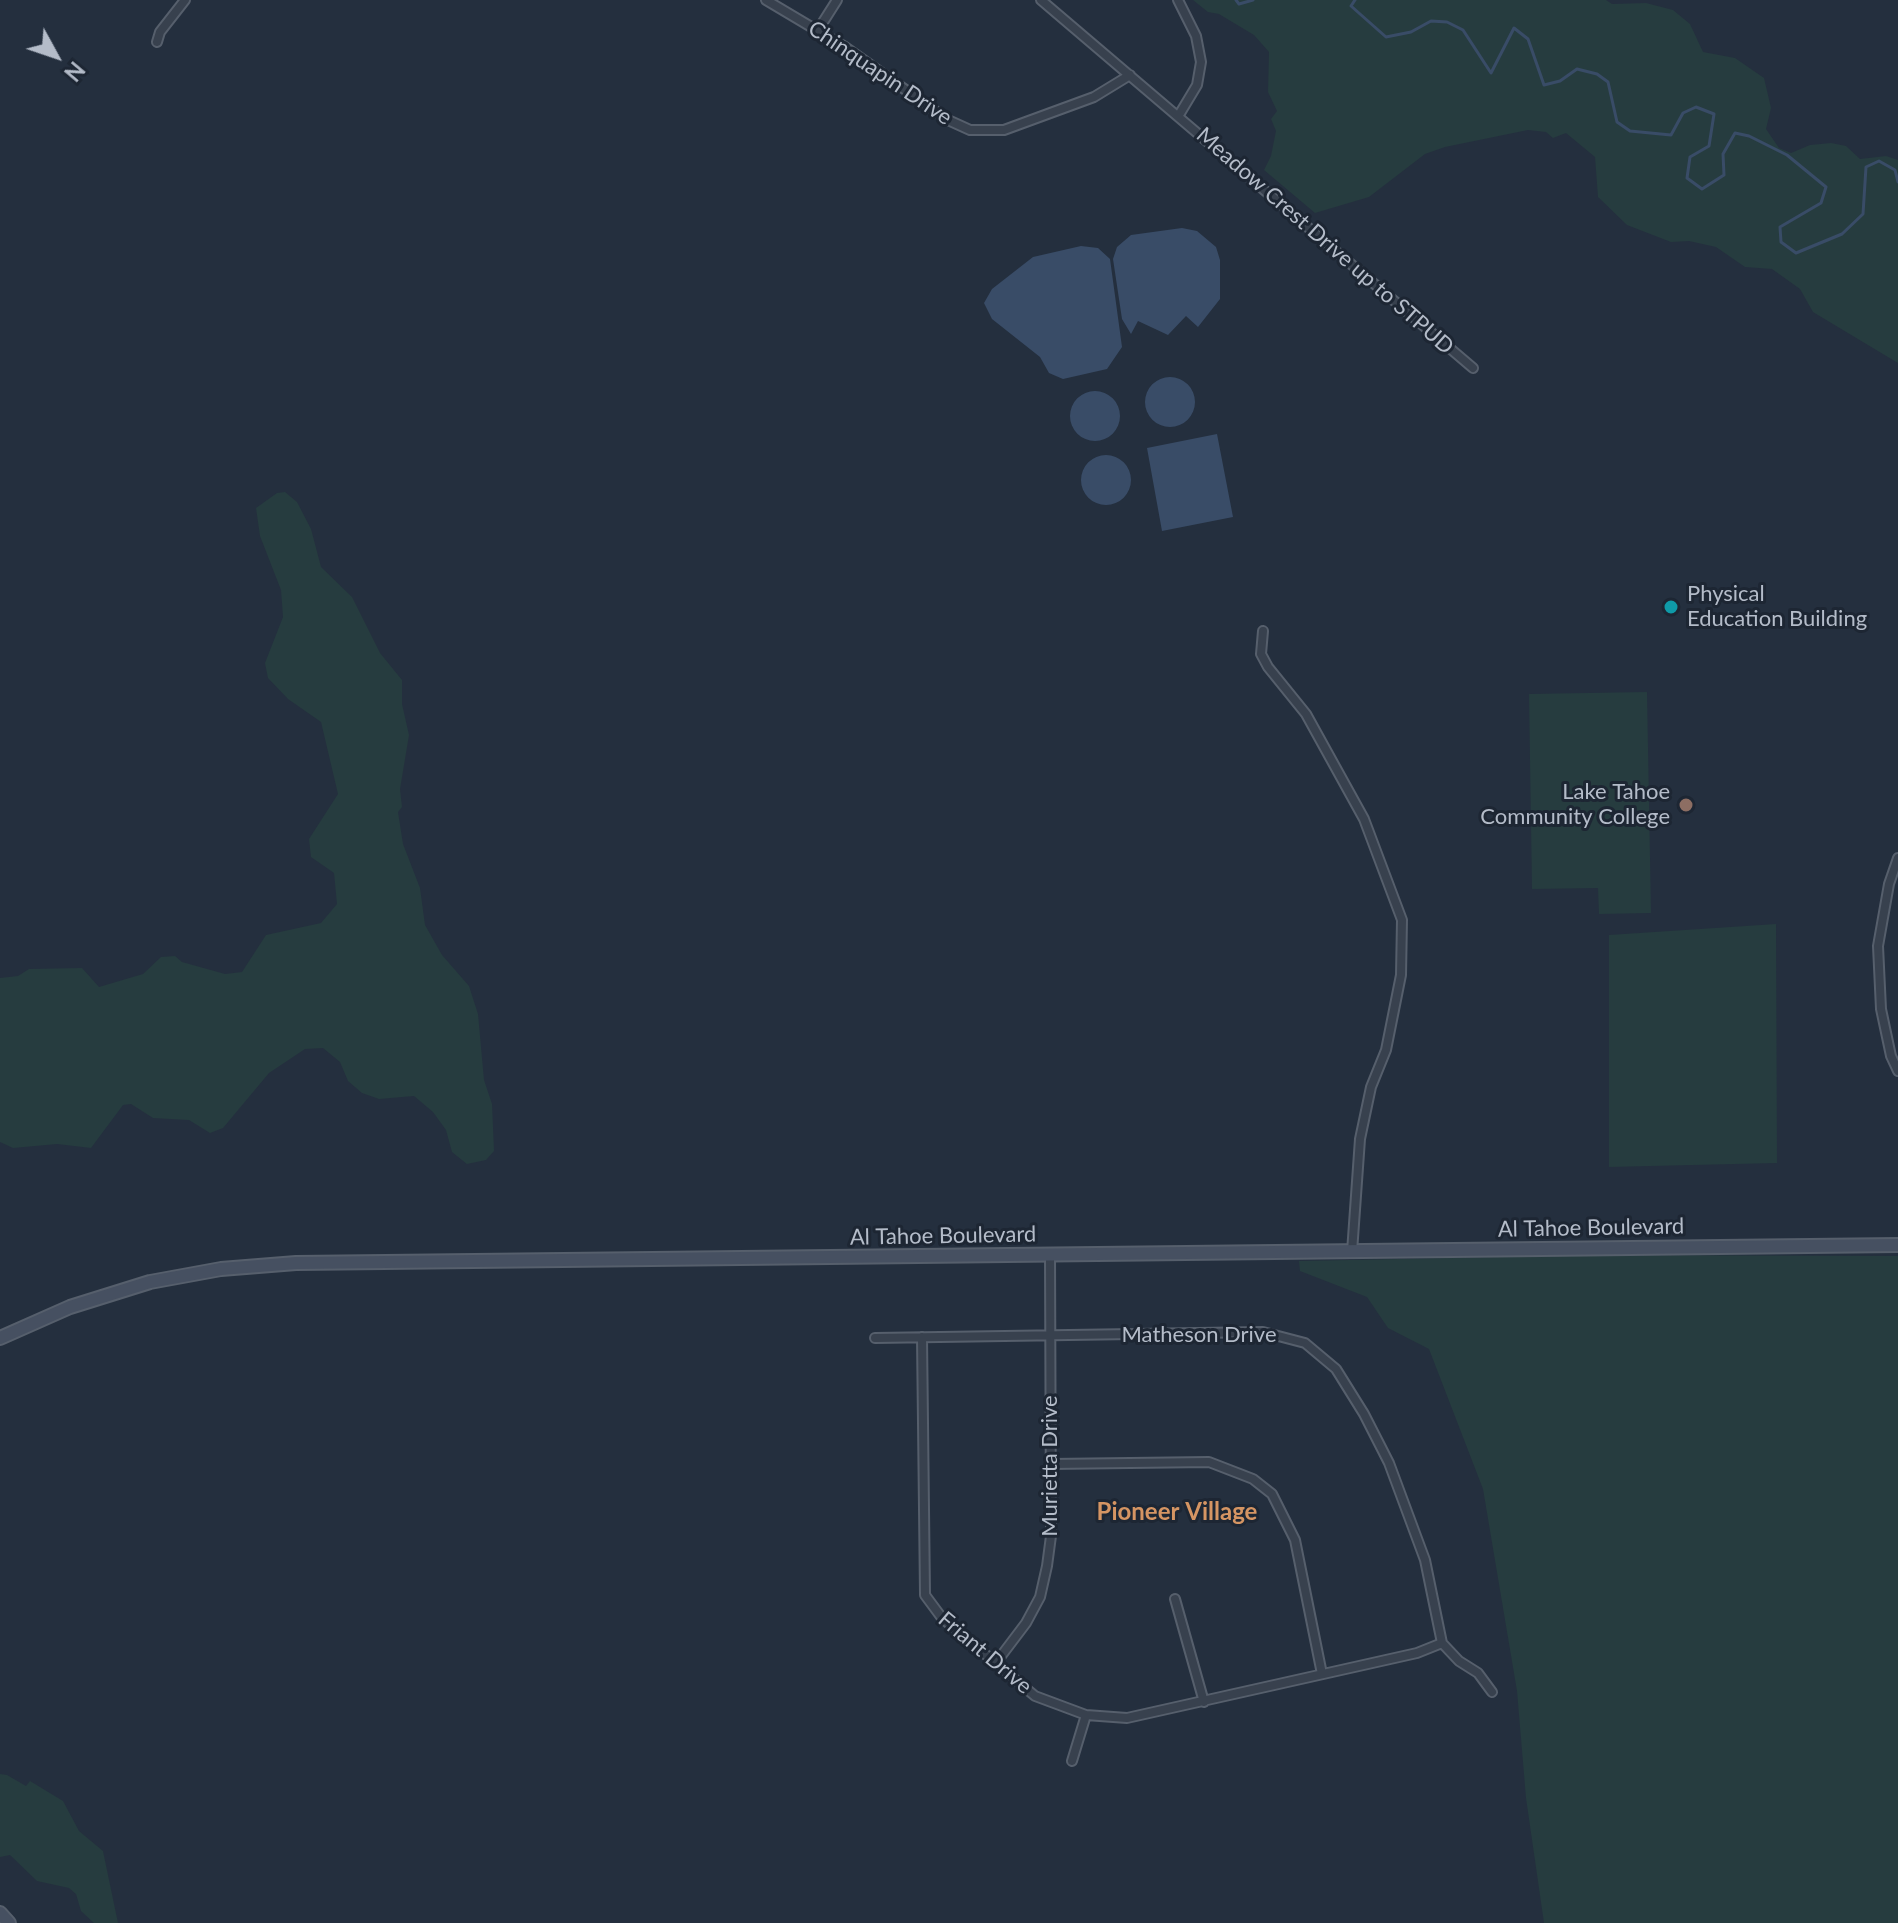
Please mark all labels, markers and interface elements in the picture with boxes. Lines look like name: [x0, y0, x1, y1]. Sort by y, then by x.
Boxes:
street label: Chinquapin Drive: [803, 15, 957, 131]
north arrow: [16, 16, 96, 96]
text: N: [59, 57, 91, 87]
street label: Meadow Crest Drive up to STPUD: [1191, 122, 1459, 360]
place label: Physical Education Building: [1687, 581, 1867, 632]
marker: Physical Education Building: [1662, 598, 1680, 616]
place label: Lake Tahoe Community College: [1480, 779, 1670, 830]
marker: Lake Tahoe Community College: [1677, 796, 1695, 814]
street label: Al Tahoe Boulevard: [1498, 1213, 1684, 1243]
street label: Al Tahoe Boulevard: [850, 1221, 1036, 1251]
street label: Matheson Drive: [1121, 1322, 1277, 1348]
street label: Murietta Drive: [1037, 1395, 1063, 1537]
district label: Pioneer Village: [1097, 1498, 1257, 1526]
street label: Friant Drive: [933, 1606, 1037, 1700]

